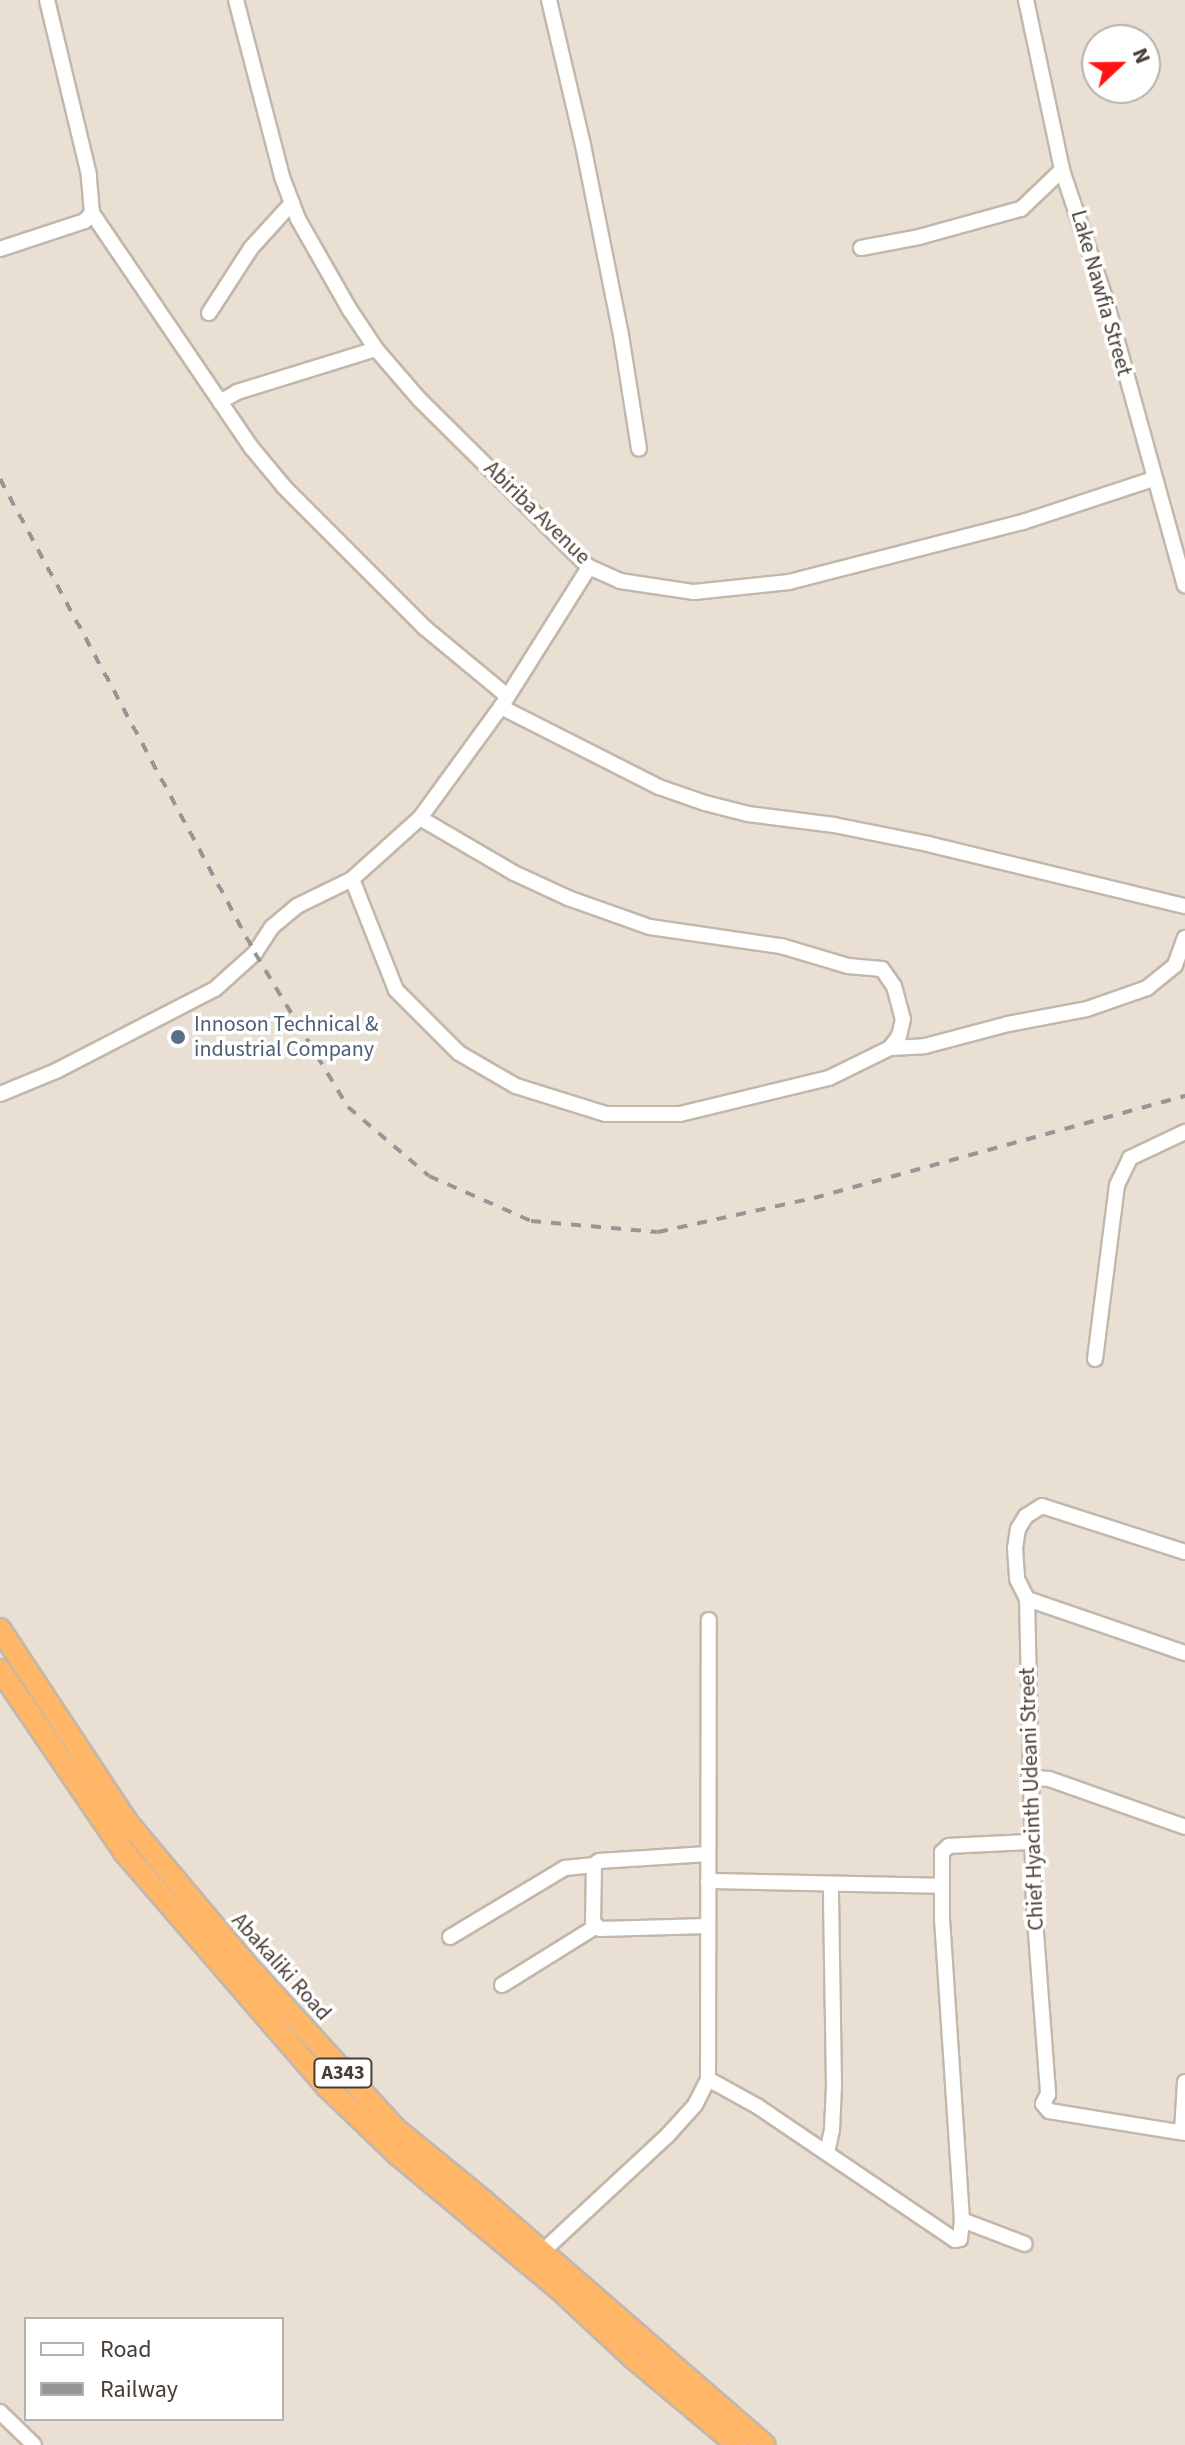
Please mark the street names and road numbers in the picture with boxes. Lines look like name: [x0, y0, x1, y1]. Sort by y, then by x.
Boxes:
street label: Lake Nawfia Street: [1065, 207, 1137, 379]
street label: Abiriba Avenue: [478, 456, 596, 570]
street label: Chief Hyacinth Udeani Street: [1014, 1667, 1050, 1931]
street label: Abakaliki Road: [226, 1908, 336, 2026]
road number: A343: [313, 2057, 373, 2089]

